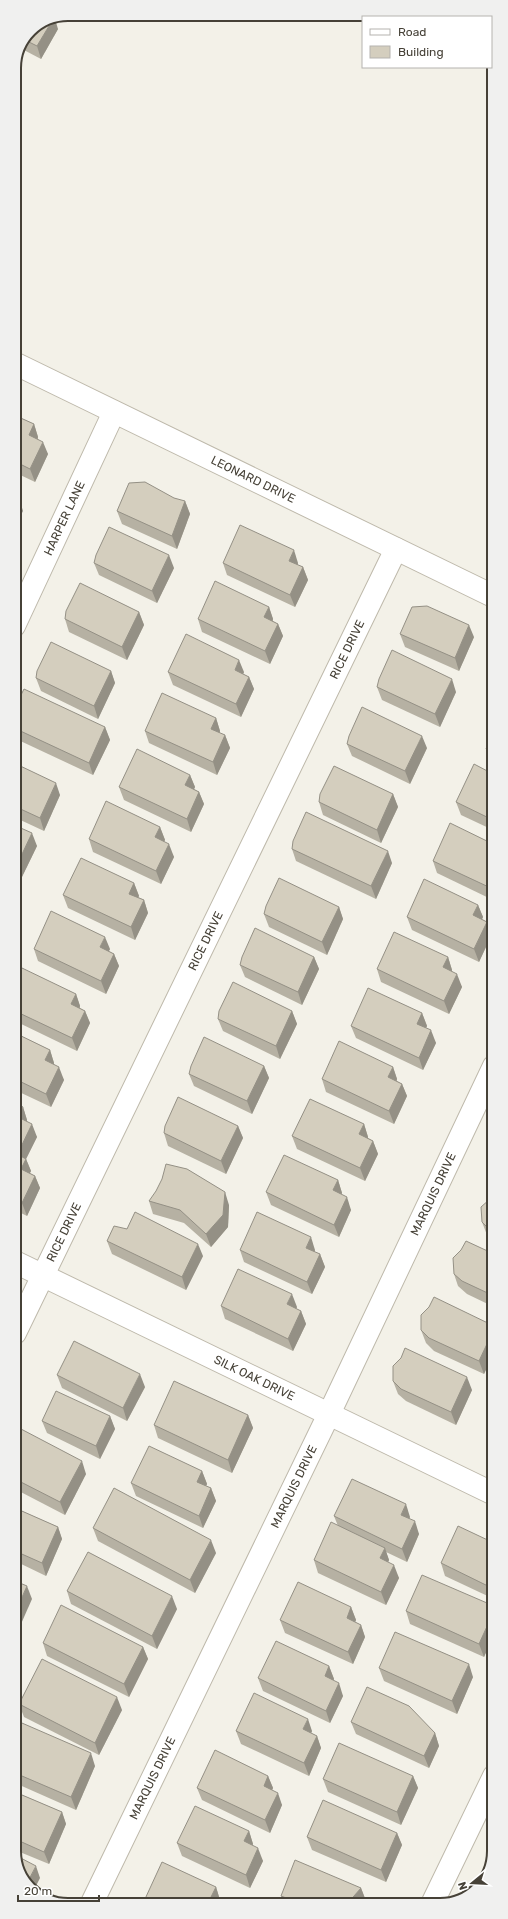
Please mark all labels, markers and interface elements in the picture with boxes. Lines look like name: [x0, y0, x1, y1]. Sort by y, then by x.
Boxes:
legend: [362, 16, 492, 68]
text: Road: [398, 25, 426, 39]
text: Building: [398, 45, 444, 59]
street label: LEONARD DRIVE: [209, 453, 298, 506]
street label: HARPER LANE: [41, 479, 88, 558]
street label: RICE DRIVE: [327, 618, 367, 681]
street label: RICE DRIVE: [185, 909, 226, 973]
street label: MARQUIS DRIVE: [408, 1150, 459, 1238]
street label: RICE DRIVE: [44, 1200, 84, 1264]
street label: SILK OAK DRIVE: [212, 1352, 297, 1403]
street label: MARQUIS DRIVE: [268, 1443, 320, 1530]
street label: MARQUIS DRIVE: [127, 1734, 178, 1822]
north arrow: [452, 1863, 492, 1903]
scale bar: [18, 1877, 99, 1903]
text: N: [456, 1880, 470, 1892]
text: 20 m: [24, 1884, 52, 1898]

